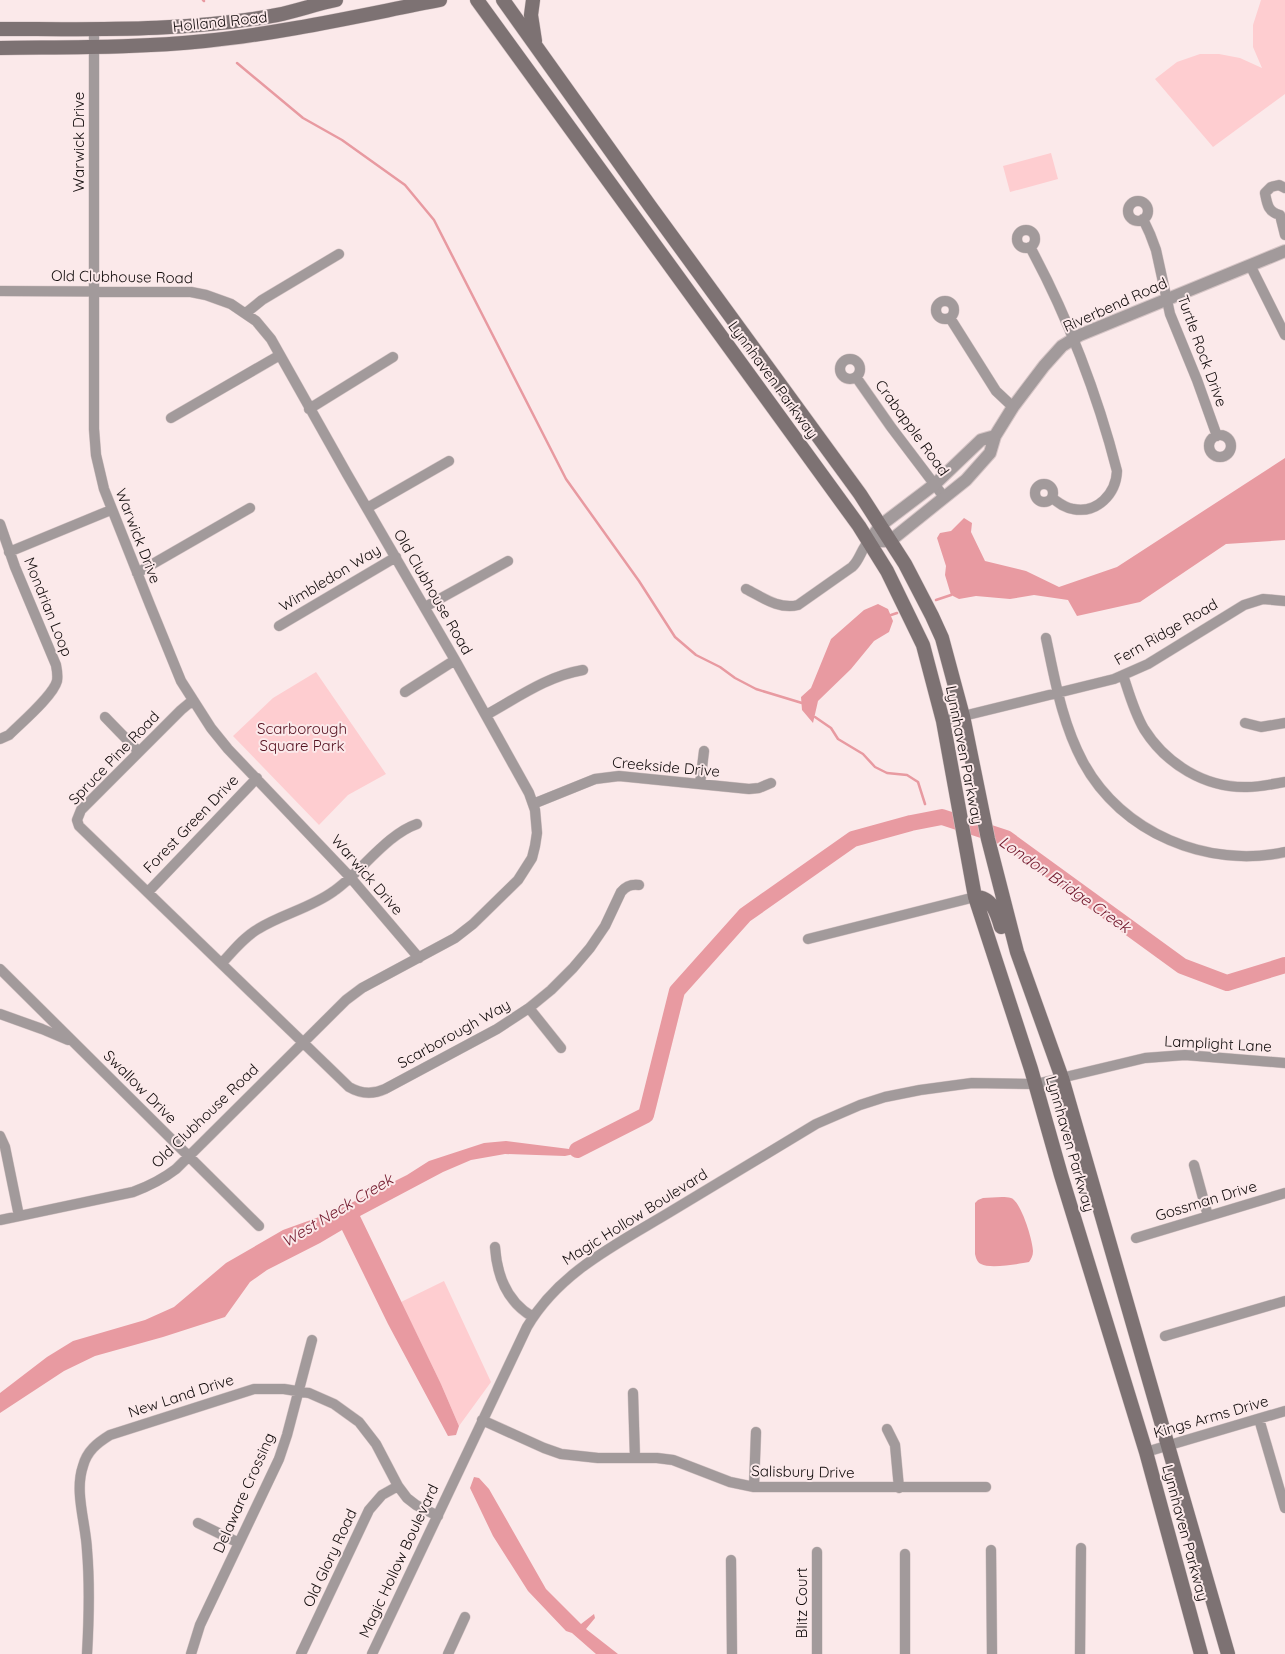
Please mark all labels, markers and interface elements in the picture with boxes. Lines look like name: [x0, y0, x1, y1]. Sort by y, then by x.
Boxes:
street label: Holland Road: [172, 7, 268, 36]
street label: Warwick Drive: [69, 92, 88, 192]
street label: Old Clubhouse Road: [51, 266, 193, 287]
street label: Riverbend Road: [1060, 273, 1170, 336]
street label: Turtle Rock Drive: [1173, 292, 1232, 409]
street label: Lynnhaven Parkway: [724, 317, 822, 442]
street label: Crabapple Road: [871, 376, 954, 479]
street label: Warwick Drive: [112, 486, 165, 586]
street label: Old Clubhouse Road: [390, 526, 477, 658]
street label: Wimbledon Way: [276, 540, 384, 615]
street label: Mondrian Loop: [20, 554, 77, 659]
street label: Fern Ridge Road: [1111, 594, 1221, 669]
street label: Lynnhaven Parkway: [942, 684, 987, 826]
street label: Spruce Pine Road: [64, 707, 163, 808]
park label: Scarborough Square Park: [257, 719, 347, 755]
street label: Creekside Drive: [611, 752, 721, 781]
street label: Forest Green Drive: [139, 771, 242, 877]
street label: Warwick Drive: [327, 831, 408, 919]
water label: London Bridge Creek: [995, 831, 1136, 938]
street label: Scarborough Way: [394, 995, 513, 1072]
street label: Lamplight Lane: [1164, 1031, 1272, 1056]
street label: Swallow Drive: [100, 1046, 181, 1127]
street label: Old Clubhouse Road: [147, 1060, 262, 1172]
street label: Lynnhaven Parkway: [1042, 1074, 1099, 1214]
street label: Magic Hollow Boulevard: [559, 1164, 711, 1269]
water label: West Neck Creek: [278, 1168, 398, 1251]
street label: Gossman Drive: [1153, 1176, 1259, 1225]
street label: New Land Drive: [126, 1370, 236, 1422]
street label: Kings Arms Drive: [1151, 1391, 1271, 1442]
street label: Delaware Crossing: [208, 1430, 279, 1556]
street label: Salisbury Drive: [751, 1461, 855, 1482]
street label: Lynnhaven Parkway: [1158, 1462, 1213, 1603]
street label: Magic Hollow Boulevard: [355, 1481, 443, 1641]
street label: Old Glory Road: [298, 1506, 361, 1610]
street label: Blitz Court: [792, 1568, 811, 1639]

